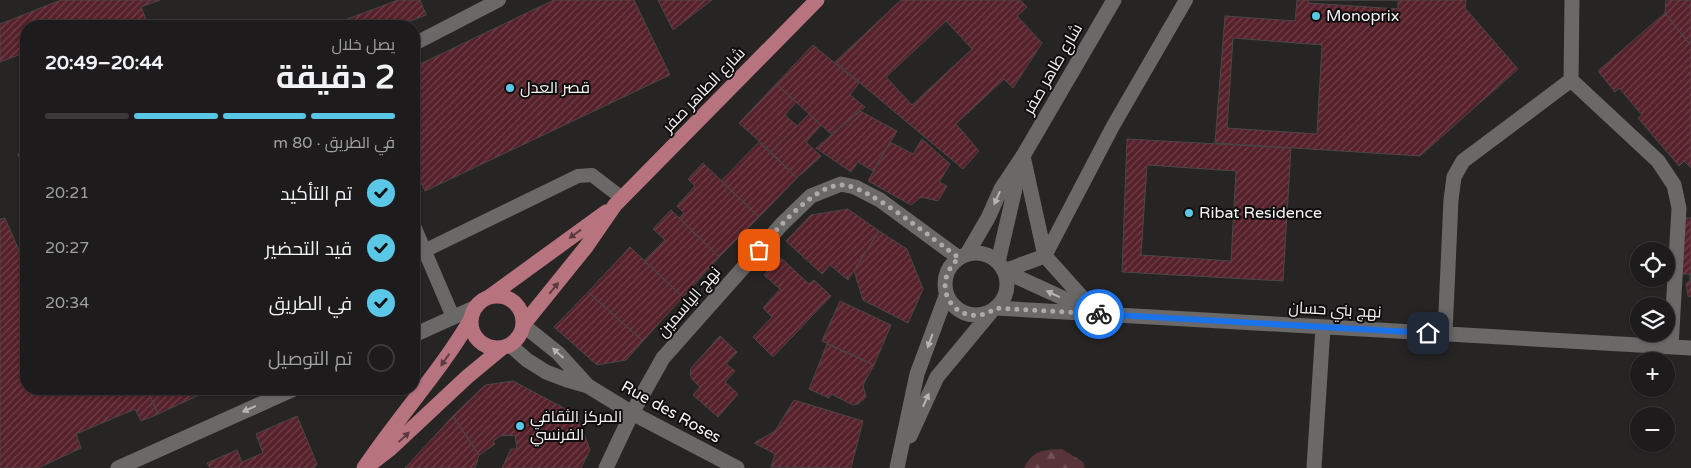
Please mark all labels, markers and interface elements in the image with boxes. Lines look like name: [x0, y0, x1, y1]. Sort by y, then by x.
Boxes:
place label: Monoprix: [1326, 6, 1399, 26]
marker: Monoprix: [1310, 10, 1322, 22]
street label: شارع طاهر صفر: [1018, 20, 1088, 119]
text: يصل خلال: [331, 35, 395, 55]
street label: شارع الطاهر صفر: [658, 43, 750, 138]
text: 20:44–20:49: [45, 52, 163, 74]
text: 2 دقيقة: [276, 59, 395, 97]
place label: قصر العدل: [520, 78, 590, 98]
marker: قصر العدل: [504, 82, 516, 94]
text: في الطريق · 80 m: [273, 133, 395, 153]
icon: check: [367, 179, 395, 207]
text: 20:21: [45, 183, 89, 203]
text: تم التأكيد: [280, 183, 352, 205]
one-way arrow: [993, 191, 1001, 205]
place label: Ribat Residence: [1199, 203, 1322, 223]
marker: Ribat Residence: [1183, 207, 1195, 219]
one-way arrow: [568, 229, 582, 239]
pin: [738, 229, 780, 271]
icon: check: [367, 234, 395, 262]
icon: bag: [745, 236, 773, 264]
text: 20:27: [45, 238, 89, 258]
text: قيد التحضير: [265, 238, 352, 260]
map controls: [1630, 242, 1675, 452]
button: locate: [1630, 242, 1675, 287]
street label: نهج الياسمين: [653, 263, 726, 342]
one-way arrow: [549, 282, 560, 295]
icon: check: [367, 289, 395, 317]
one-way arrow: [1046, 289, 1060, 297]
courier: [1074, 289, 1124, 339]
text: 20:34: [45, 293, 89, 313]
text: في الطريق: [269, 293, 352, 315]
button: layers: [1630, 297, 1675, 342]
street label: نهج بني حسان: [1288, 298, 1382, 325]
icon: bike: [1085, 300, 1113, 328]
pin: [1407, 312, 1449, 354]
icon: home: [1414, 319, 1442, 347]
one-way arrow: [926, 334, 933, 349]
one-way arrow: [552, 347, 564, 359]
text: تم التوصيل: [268, 348, 352, 370]
button: +: [1630, 352, 1675, 397]
one-way arrow: [440, 353, 450, 367]
street label: Rue des Roses: [618, 376, 724, 448]
one-way arrow: [923, 393, 931, 407]
one-way arrow: [242, 404, 257, 413]
place label: المركز الثقافي الفرنسي: [530, 407, 622, 447]
button: −: [1630, 407, 1675, 452]
marker: المركز الثقافي الفرنسي: [514, 420, 526, 432]
one-way arrow: [397, 431, 409, 443]

